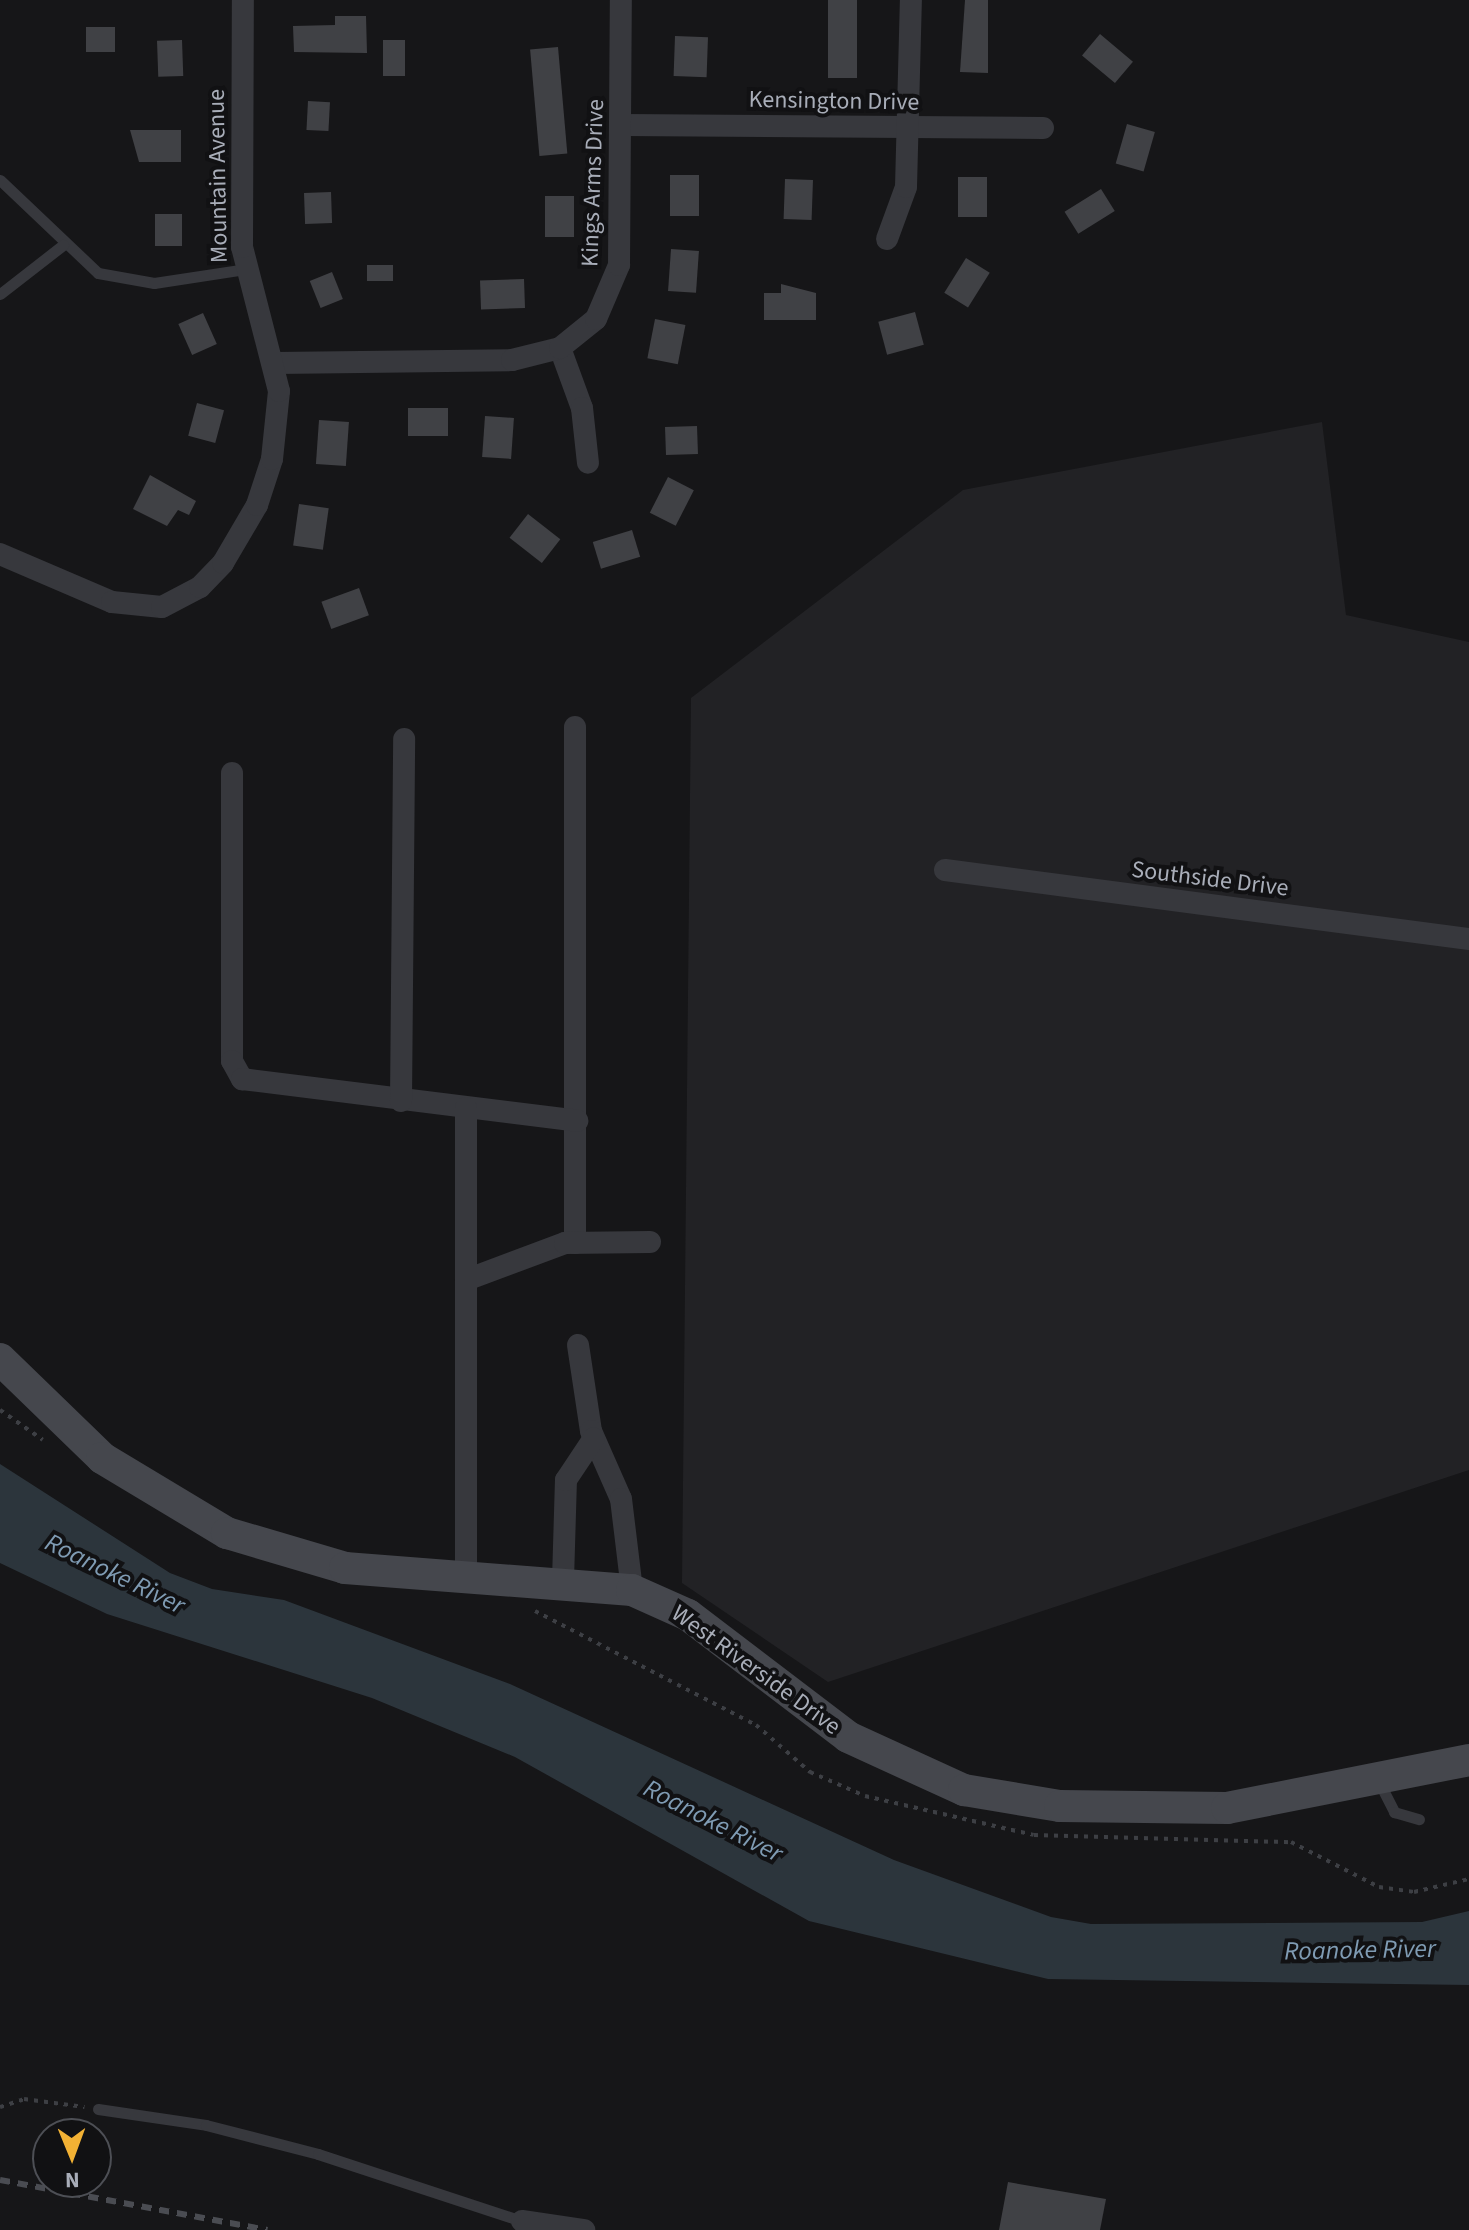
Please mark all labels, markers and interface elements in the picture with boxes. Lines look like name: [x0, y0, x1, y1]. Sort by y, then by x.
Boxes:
street label: Kensington Drive: [748, 85, 920, 117]
street label: Mountain Avenue: [202, 89, 234, 263]
street label: Kings Arms Drive: [576, 99, 610, 267]
street label: Southside Drive: [1130, 855, 1290, 903]
water label: Roanoke River: [40, 1527, 190, 1621]
street label: West Riverside Drive: [666, 1599, 846, 1741]
water label: Roanoke River: [638, 1773, 788, 1869]
water label: Roanoke River: [1284, 1933, 1436, 1967]
north arrow: [32, 2118, 112, 2198]
text: N: [65, 2164, 80, 2196]

